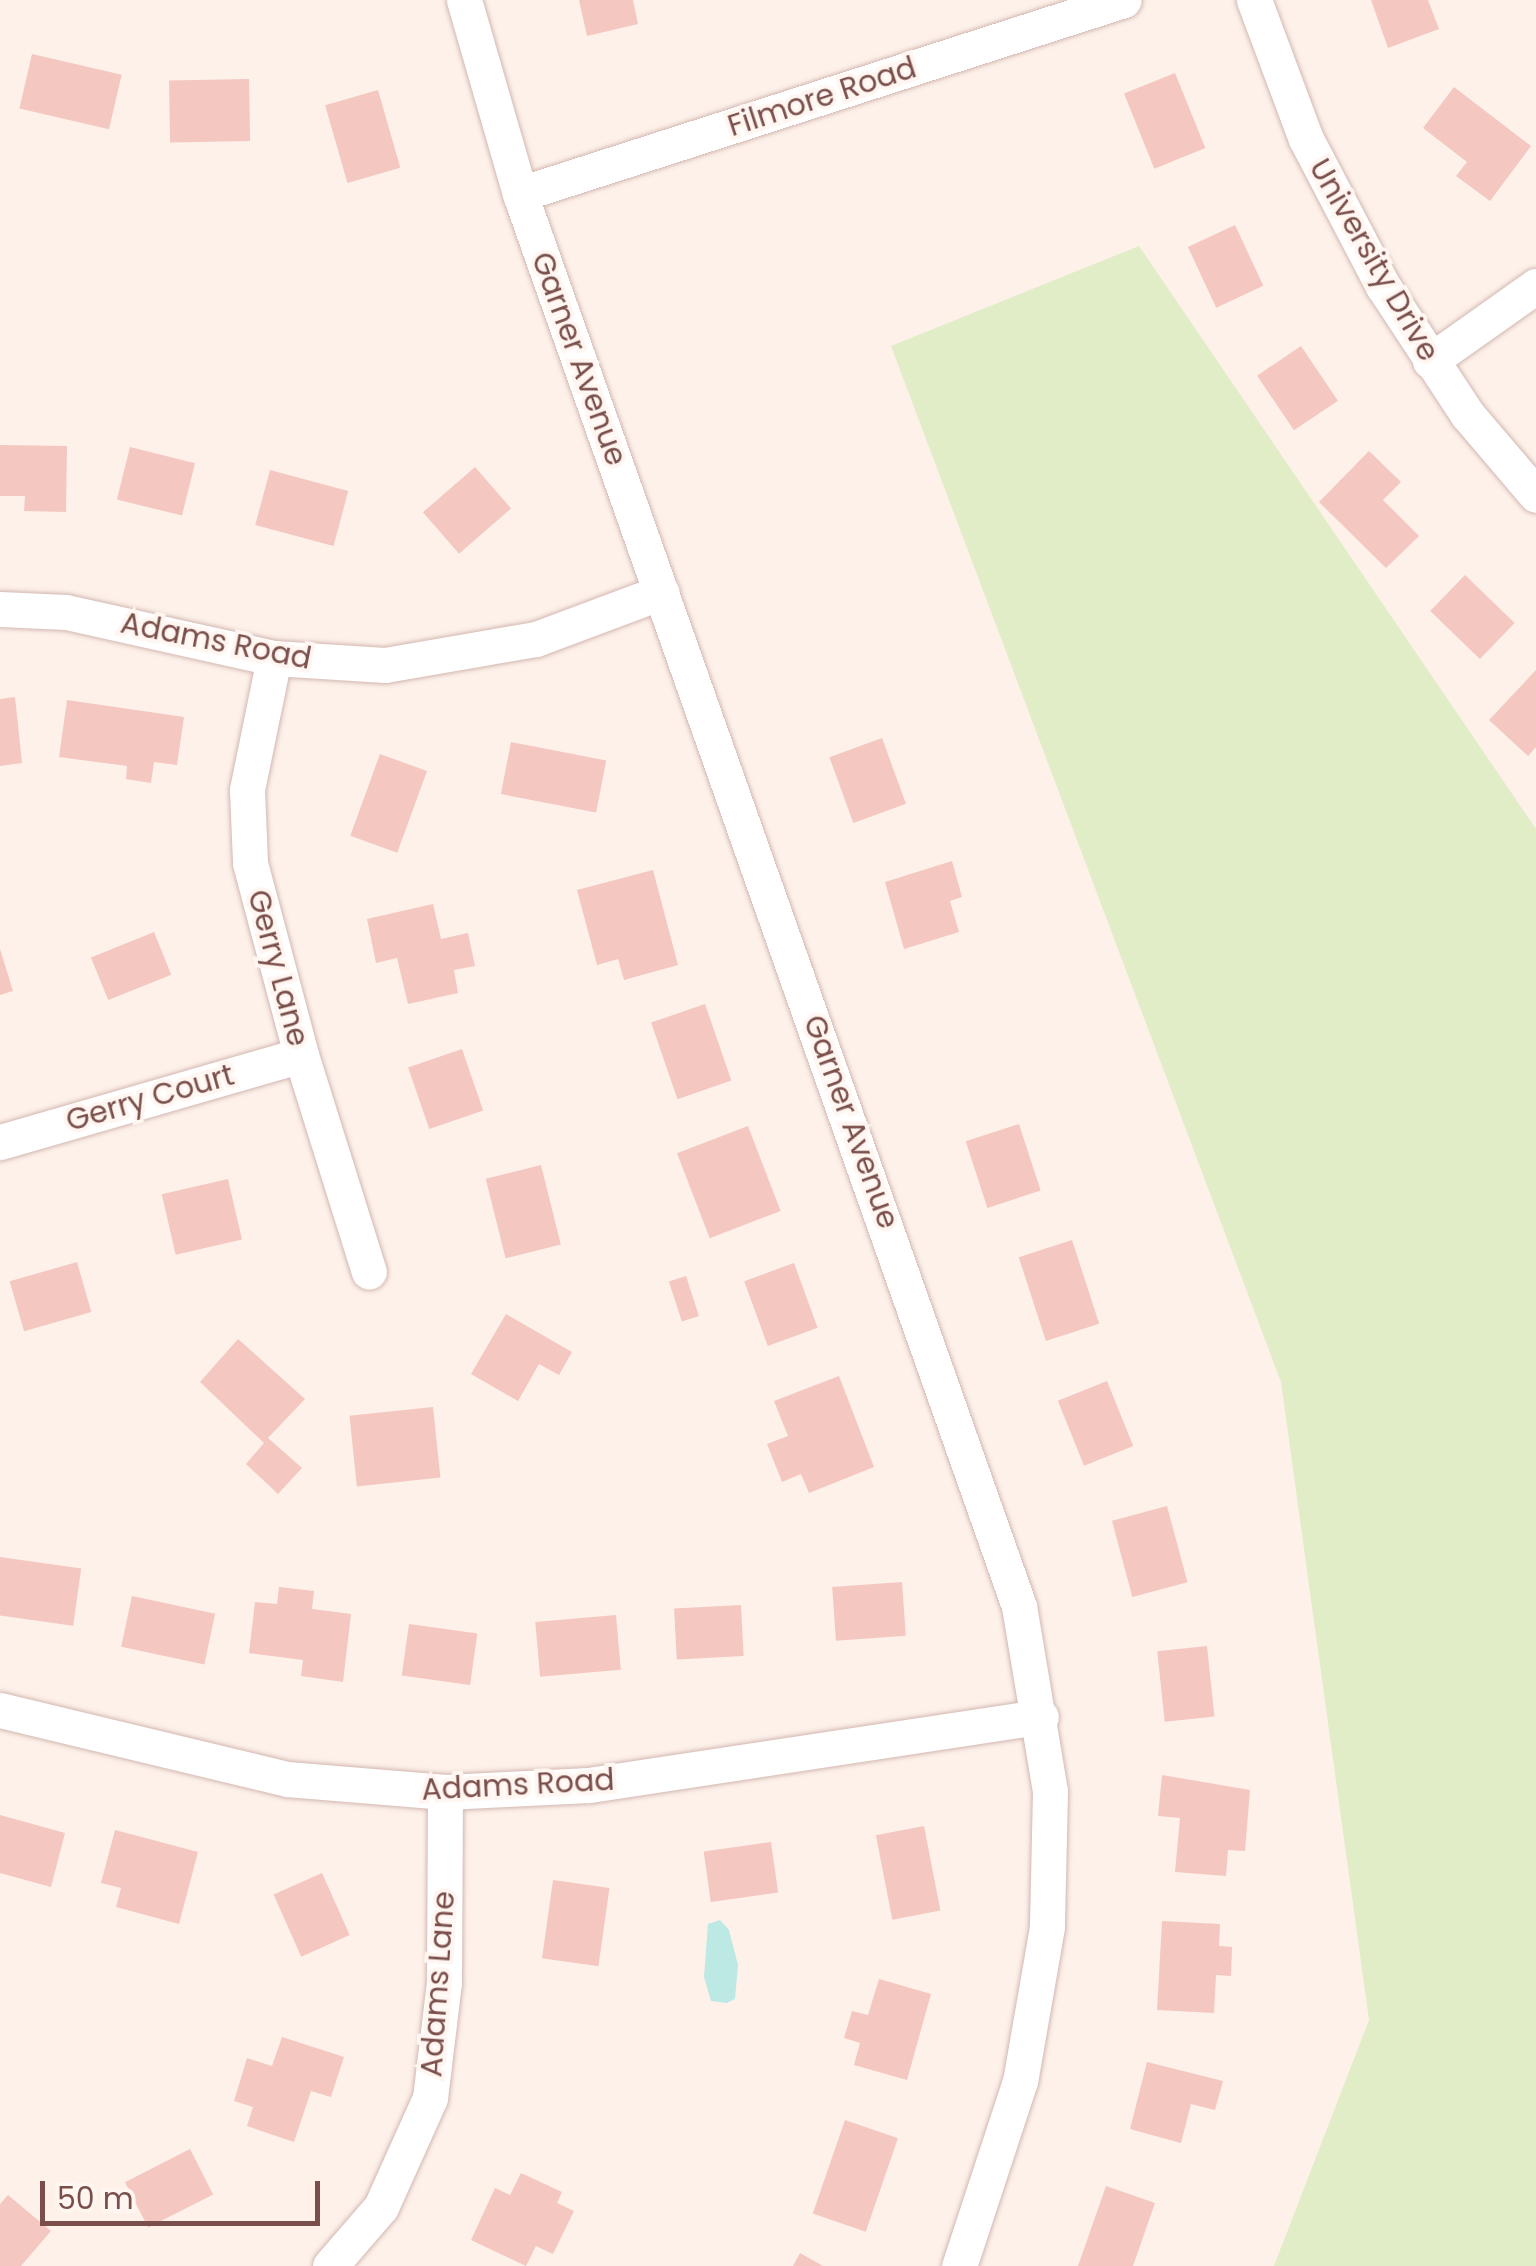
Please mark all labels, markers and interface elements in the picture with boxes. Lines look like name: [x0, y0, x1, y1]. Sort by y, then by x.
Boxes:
street label: Filmore Road: [723, 50, 921, 144]
street label: University Drive: [1302, 152, 1446, 368]
street label: Garner Avenue: [524, 247, 634, 471]
street label: Adams Road: [118, 605, 314, 677]
street label: Gerry Lane: [240, 886, 316, 1050]
street label: Garner Avenue: [796, 1010, 906, 1234]
street label: Gerry Court: [62, 1057, 238, 1139]
street label: Adams Road: [421, 1762, 615, 1808]
street label: Adams Lane: [414, 1890, 462, 2078]
scale bar: [45, 2161, 325, 2223]
text: 50 m: [57, 2177, 134, 2220]

